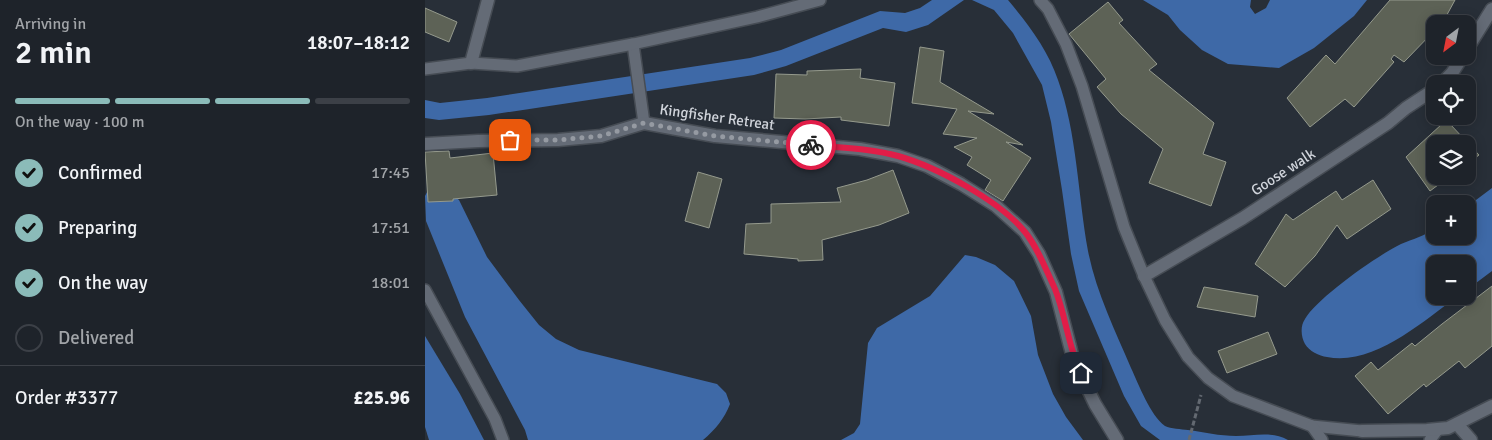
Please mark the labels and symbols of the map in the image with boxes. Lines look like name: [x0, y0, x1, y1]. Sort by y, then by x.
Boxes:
north arrow: [1426, 15, 1476, 65]
street label: Kingfisher Retreat: [658, 100, 776, 134]
pin: [489, 119, 531, 161]
courier: [786, 120, 836, 170]
street label: Goose walk: [1248, 144, 1319, 199]
pin: [1060, 352, 1102, 394]

